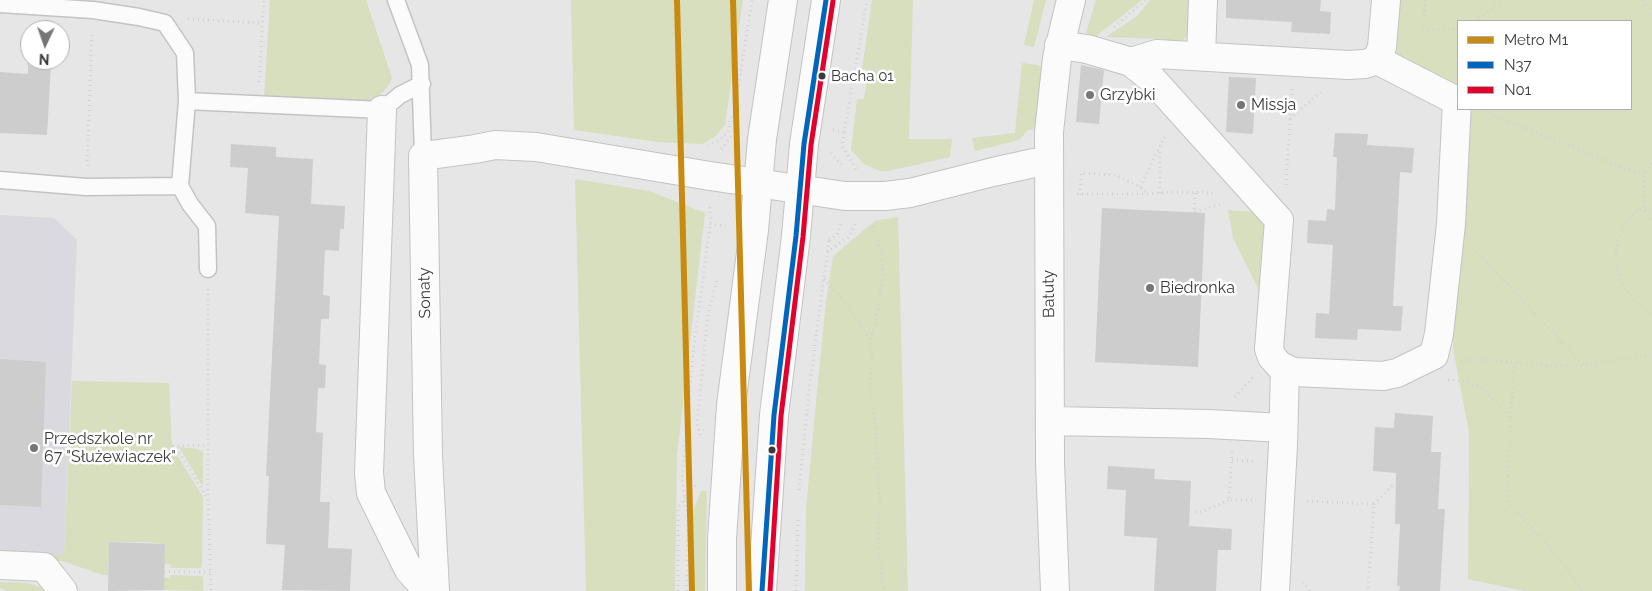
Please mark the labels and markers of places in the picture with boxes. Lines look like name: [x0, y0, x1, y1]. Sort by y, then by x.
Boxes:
place label: Bacha 01: [831, 67, 894, 85]
marker: Bacha 01: [817, 71, 827, 81]
place label: Grzybki: [1100, 85, 1155, 105]
marker: Grzybki: [1084, 89, 1096, 101]
place label: Missja: [1251, 95, 1296, 115]
marker: Missja: [1235, 99, 1247, 111]
place label: Biedronka: [1160, 278, 1235, 298]
marker: Biedronka: [1144, 282, 1156, 294]
place label: Przedszkole nr 67 "Służewiaczek": [44, 429, 176, 467]
marker: Przedszkole nr 67 "Służewiaczek": [28, 442, 40, 454]
unlabelled marker: [767, 445, 777, 455]

